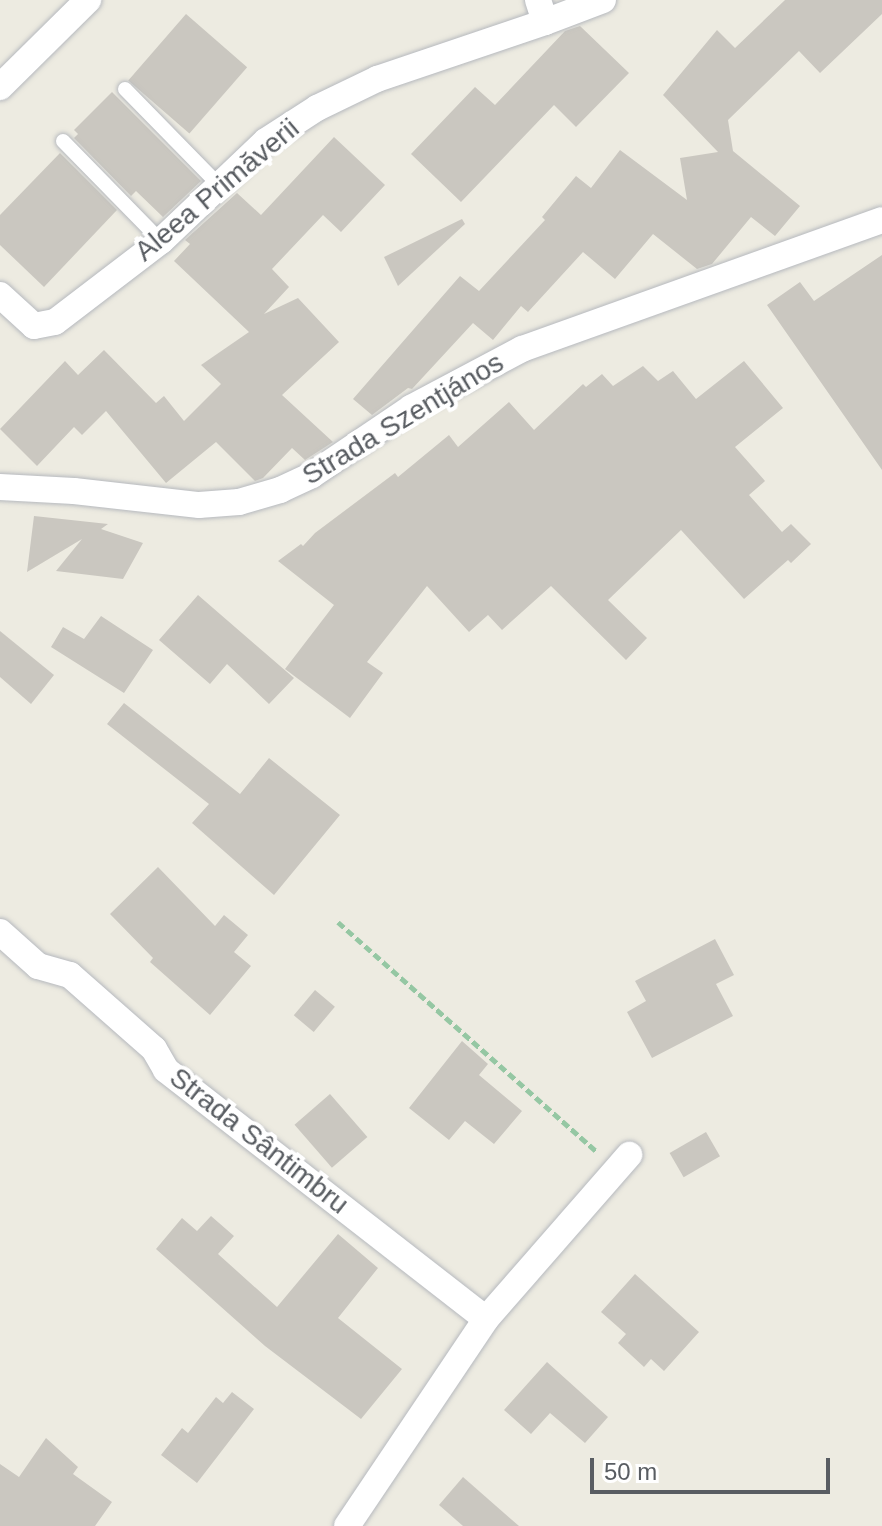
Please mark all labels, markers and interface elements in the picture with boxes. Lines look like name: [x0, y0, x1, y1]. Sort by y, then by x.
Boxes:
street label: Aleea Primăverii: [128, 112, 306, 268]
street label: Strada Szentjános: [296, 346, 510, 492]
street label: Strada Sântimbru: [163, 1061, 355, 1221]
scale bar: [594, 1442, 834, 1492]
text: 50 m: [604, 1458, 657, 1485]

